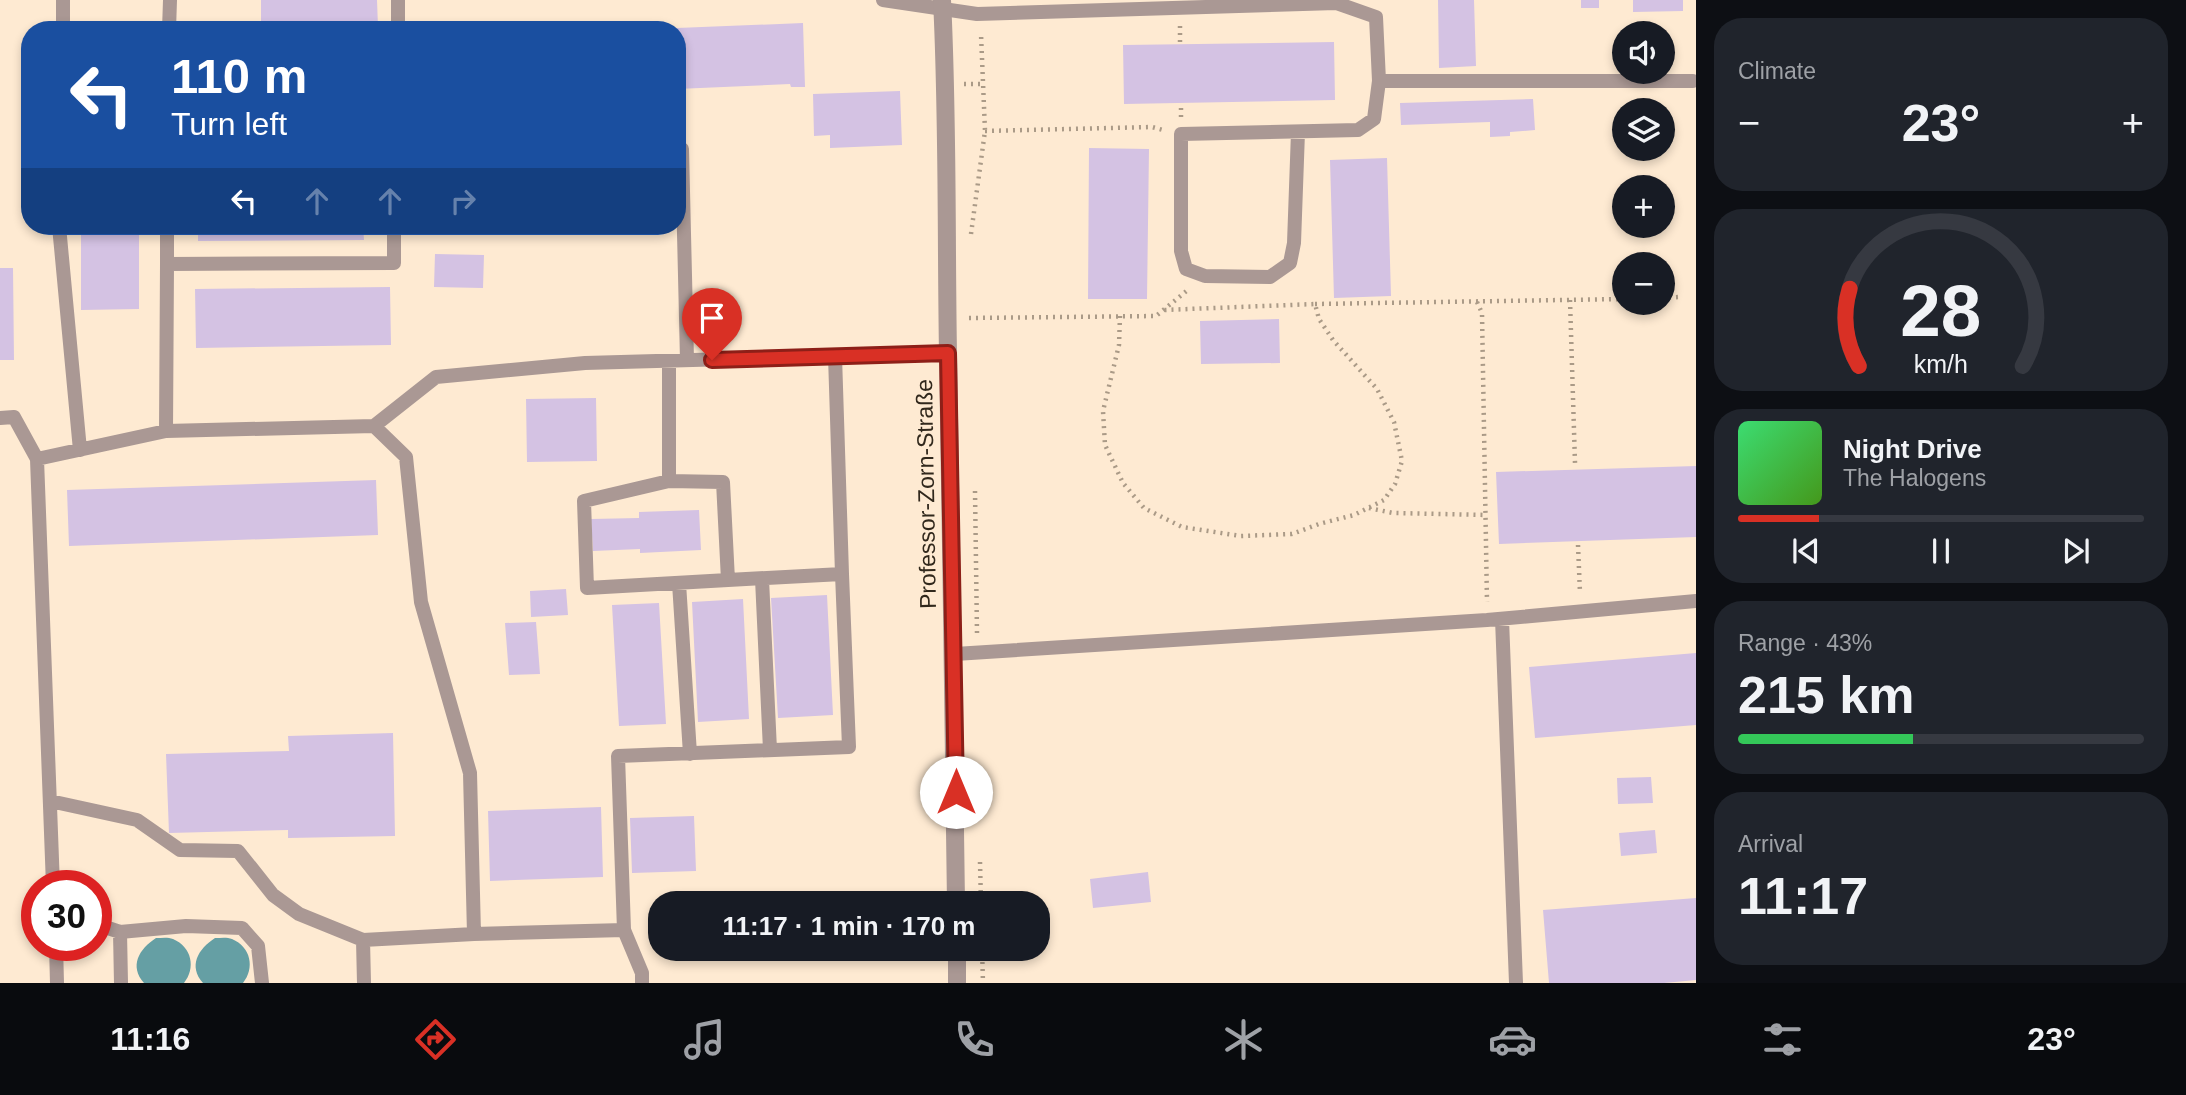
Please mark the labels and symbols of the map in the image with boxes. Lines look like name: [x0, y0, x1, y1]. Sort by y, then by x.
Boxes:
pin: [682, 288, 742, 360]
street label: Professor-Zorn-Straße: [911, 379, 941, 609]
position arrow: [919, 755, 993, 829]
speed limit sign: 30: [21, 870, 112, 961]

